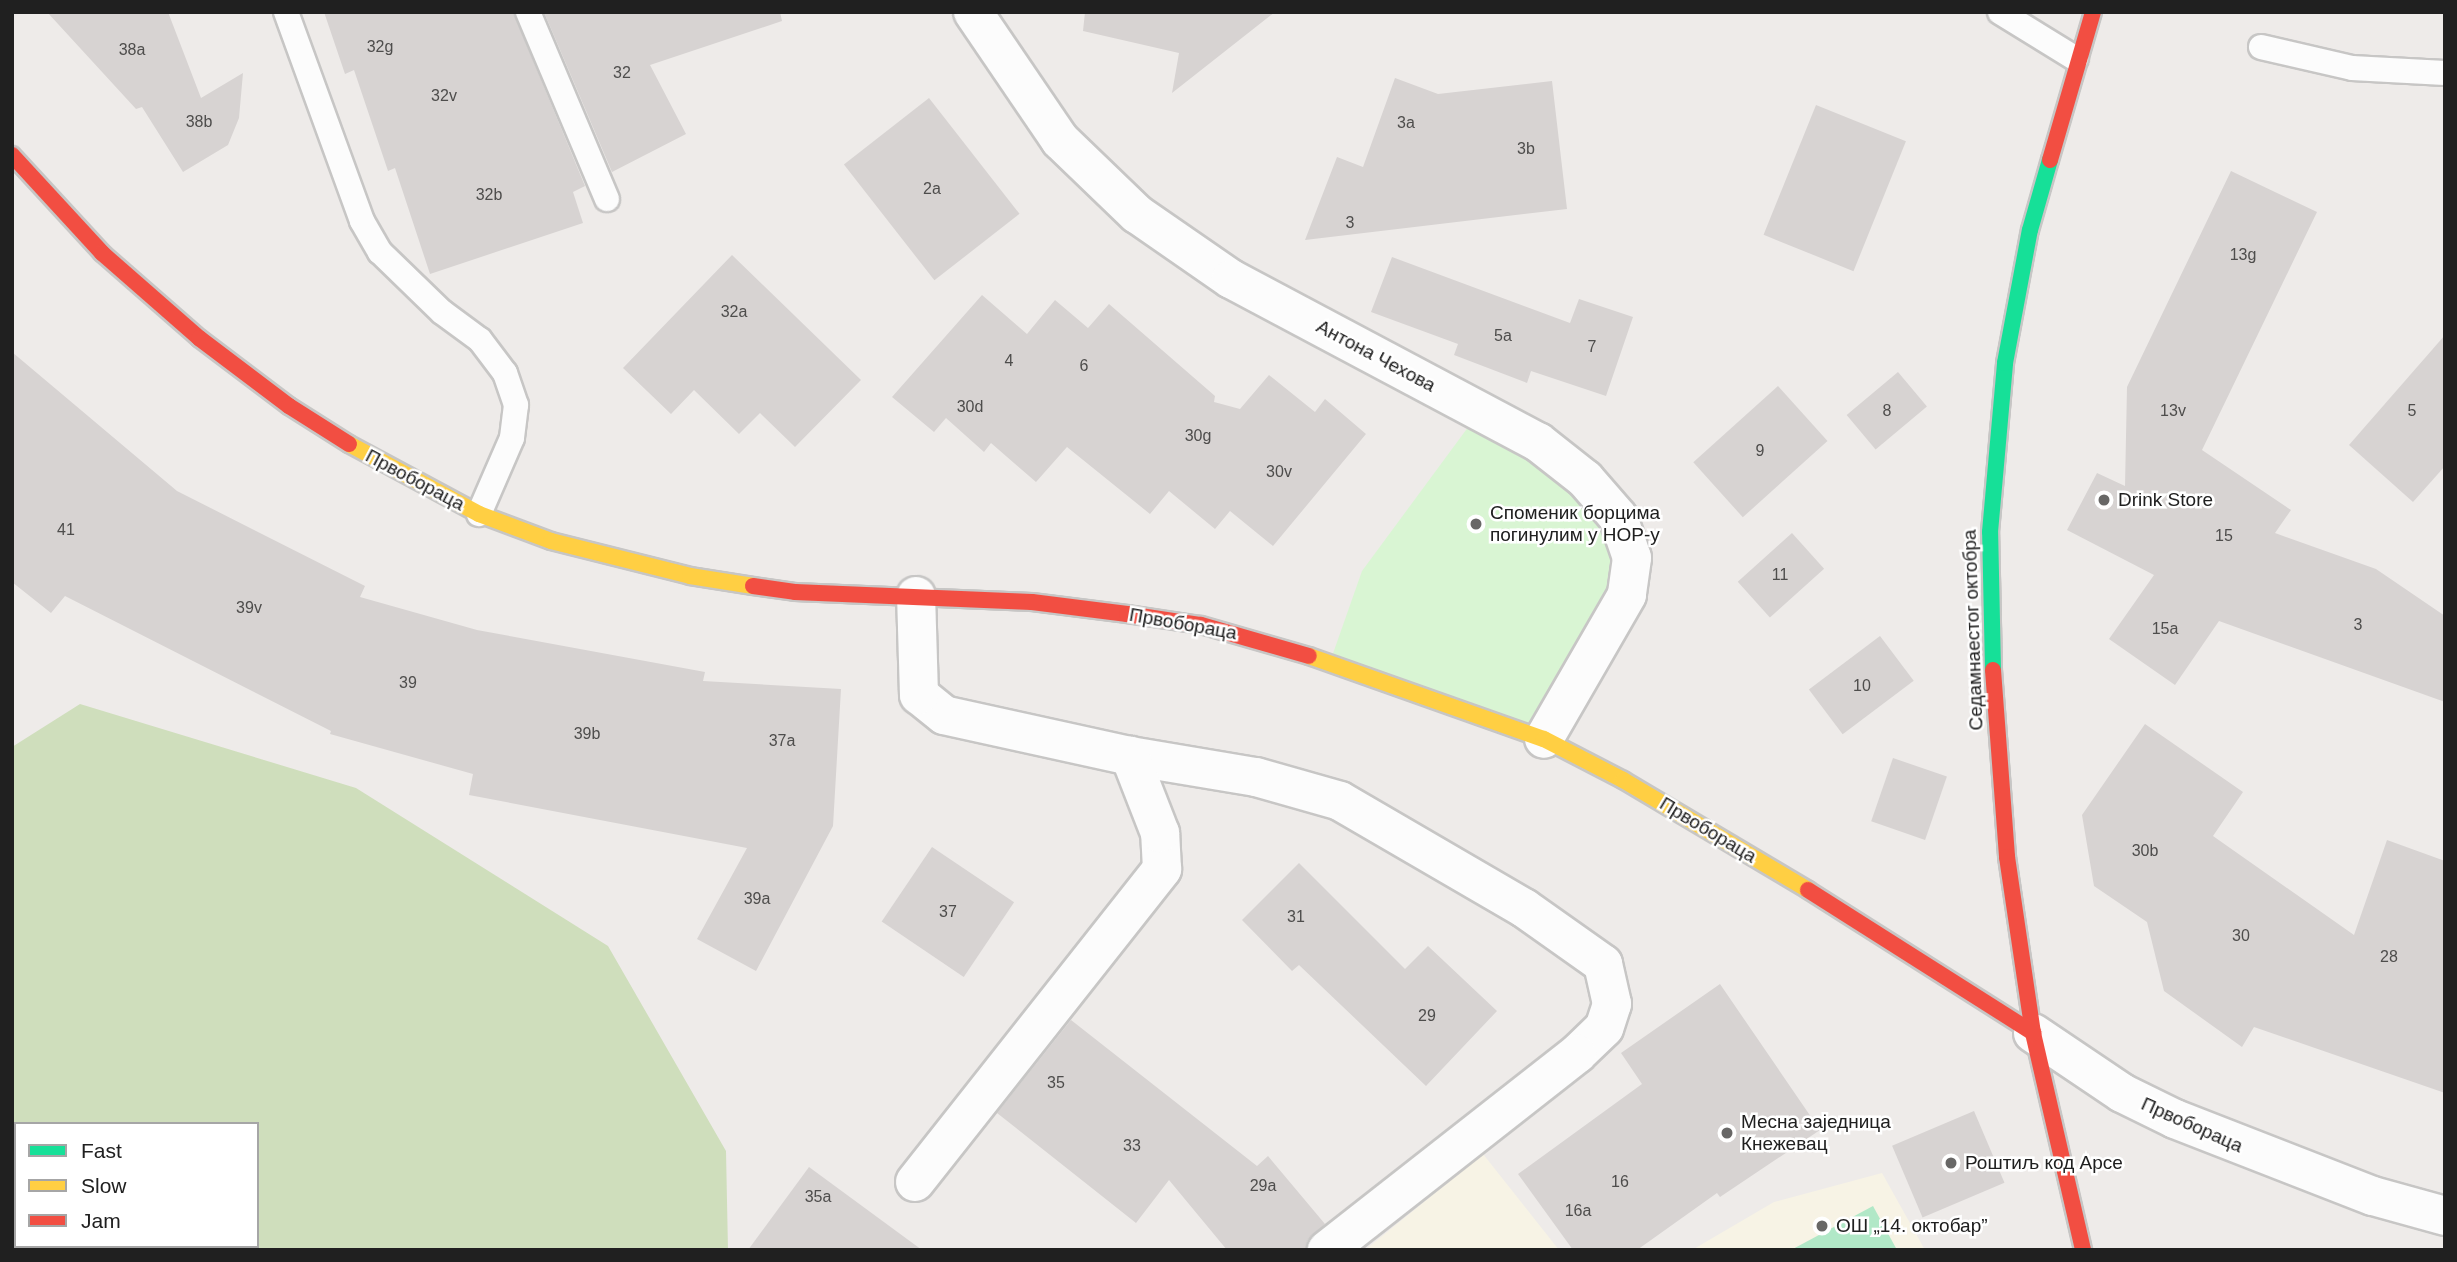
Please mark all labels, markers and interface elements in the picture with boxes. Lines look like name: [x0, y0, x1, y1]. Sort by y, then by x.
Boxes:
house number: 32g: [367, 37, 393, 57]
house number: 38a: [119, 40, 145, 60]
house number: 32: [613, 63, 631, 83]
house number: 32v: [431, 86, 457, 106]
house number: 38b: [186, 112, 212, 132]
house number: 3a: [1397, 113, 1415, 133]
house number: 3b: [1517, 139, 1535, 159]
house number: 2a: [923, 179, 941, 199]
house number: 32b: [476, 185, 502, 205]
house number: 3: [1346, 213, 1354, 233]
house number: 13g: [2230, 245, 2256, 265]
house number: 32a: [721, 302, 747, 322]
street label: Антона Чехова: [1313, 315, 1439, 397]
house number: 5a: [1494, 326, 1512, 346]
house number: 7: [1588, 337, 1596, 357]
house number: 4: [1005, 351, 1013, 371]
house number: 6: [1080, 356, 1088, 376]
house number: 30d: [957, 397, 983, 417]
house number: 8: [1883, 401, 1891, 421]
house number: 13v: [2160, 401, 2186, 421]
house number: 5: [2408, 401, 2416, 421]
house number: 30g: [1185, 426, 1211, 446]
house number: 9: [1756, 441, 1764, 461]
street label: Првобораца: [362, 444, 468, 516]
house number: 30v: [1266, 462, 1292, 482]
place label: Drink Store: [2118, 489, 2213, 511]
marker: Drink Store: [2096, 492, 2112, 508]
place label: Споменик борцима погинулим у НОР-у: [1490, 502, 1660, 546]
marker: Споменик борцима погинулим у НОР-у: [1468, 516, 1484, 532]
house number: 41: [57, 520, 75, 540]
house number: 15: [2215, 526, 2233, 546]
street label: Седамнаестог октобра: [1958, 529, 1988, 731]
house number: 11: [1772, 565, 1788, 585]
house number: 39v: [236, 598, 262, 618]
street label: Првобораца: [1127, 603, 1239, 645]
house number: 3: [2354, 615, 2362, 635]
house number: 15a: [2152, 619, 2178, 639]
house number: 39: [399, 673, 417, 693]
house number: 10: [1853, 676, 1871, 696]
house number: 39b: [574, 724, 600, 744]
house number: 37a: [769, 731, 795, 751]
street label: Првобораца: [1656, 792, 1760, 868]
house number: 30b: [2132, 841, 2158, 861]
house number: 39a: [744, 889, 770, 909]
house number: 37: [939, 902, 957, 922]
house number: 31: [1287, 907, 1305, 927]
house number: 30: [2232, 926, 2250, 946]
house number: 28: [2380, 947, 2398, 967]
house number: 29: [1418, 1006, 1436, 1026]
house number: 35: [1047, 1073, 1065, 1093]
street label: Првобораца: [2138, 1092, 2246, 1158]
place label: Месна заједница Кнежевац: [1741, 1111, 1891, 1155]
legend: [14, 1122, 259, 1248]
marker: Месна заједница Кнежевац: [1719, 1125, 1735, 1141]
house number: 33: [1123, 1136, 1141, 1156]
text: Fast: [81, 1139, 122, 1162]
place label: Роштиљ код Арсе: [1965, 1152, 2123, 1174]
marker: Роштиљ код Арсе: [1943, 1155, 1959, 1171]
house number: 16: [1611, 1172, 1629, 1192]
text: Slow: [81, 1174, 127, 1197]
house number: 29a: [1250, 1176, 1276, 1196]
house number: 35a: [805, 1187, 831, 1207]
house number: 16a: [1565, 1201, 1591, 1221]
text: Jam: [81, 1209, 121, 1232]
place label: ОШ „14. октобар”: [1836, 1215, 1988, 1237]
marker: ОШ „14. октобар”: [1814, 1218, 1830, 1234]

